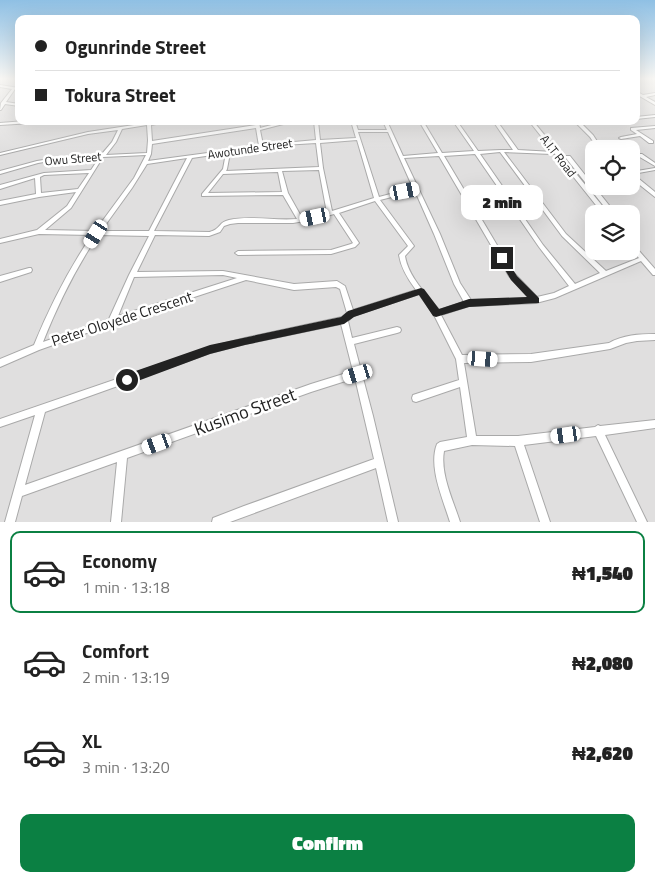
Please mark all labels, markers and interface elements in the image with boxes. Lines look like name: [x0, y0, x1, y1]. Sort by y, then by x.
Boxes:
text: Ogunrinde Street: [65, 32, 206, 61]
text: Tokura Street: [65, 80, 176, 109]
street label: A.I.T Road: [536, 130, 581, 181]
street label: Awotunde Street: [206, 133, 294, 164]
map controls: [585, 140, 640, 260]
button: locate: [585, 140, 640, 195]
street label: Owu Street: [44, 146, 103, 170]
car: [388, 181, 421, 201]
callout: 2 min: [461, 186, 543, 220]
text: 2 min: [482, 190, 522, 214]
button: layers: [585, 205, 640, 260]
car: [298, 207, 331, 227]
car: [81, 217, 110, 251]
route end: [491, 247, 513, 269]
street label: Peter Oloyede Crescent: [48, 285, 196, 352]
car: [467, 350, 498, 368]
car: [341, 362, 374, 386]
route start: [116, 369, 138, 391]
street label: Kusimo Street: [190, 380, 300, 442]
car: [550, 425, 581, 445]
car: [140, 432, 173, 456]
text: Economy: [82, 546, 157, 575]
icon: car: [22, 550, 67, 595]
text: ₦1,540: [572, 558, 633, 587]
text: 1 min · 13:18: [82, 575, 170, 599]
text: Comfort: [82, 636, 149, 665]
icon: car: [22, 640, 67, 685]
text: ₦2,080: [572, 648, 633, 677]
text: 2 min · 13:19: [82, 665, 170, 689]
text: XL: [82, 726, 102, 755]
icon: car: [22, 730, 67, 775]
text: ₦2,620: [572, 738, 633, 767]
text: 3 min · 13:20: [82, 755, 170, 779]
button: Confirm: [20, 814, 635, 872]

